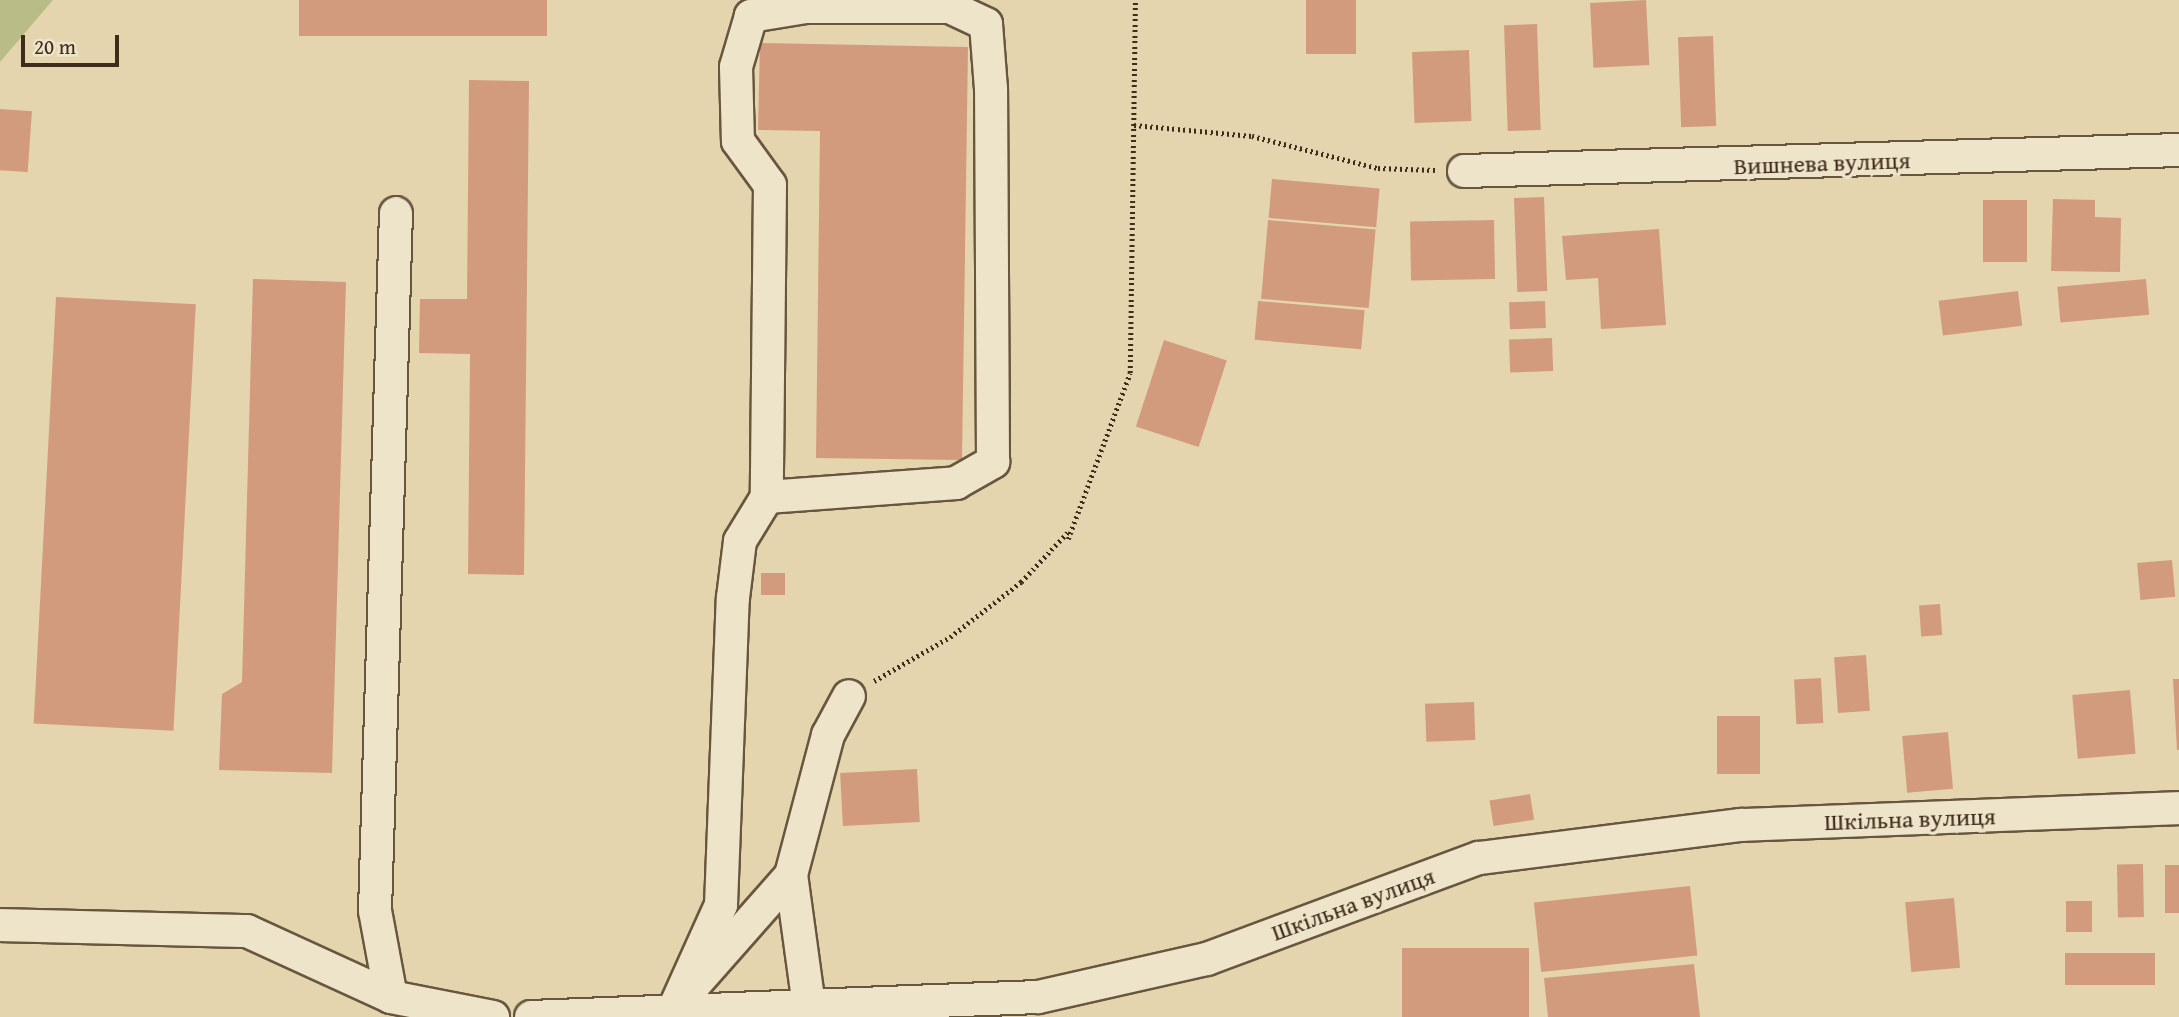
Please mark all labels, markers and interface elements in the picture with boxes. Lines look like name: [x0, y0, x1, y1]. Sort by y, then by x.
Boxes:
scale bar: [24, 21, 122, 65]
text: 20 m: [34, 31, 76, 62]
street label: Вишнева вулиця: [1733, 146, 1911, 180]
street label: Шкільна вулиця: [1824, 802, 1996, 836]
street label: Шкільна вулиця: [1267, 861, 1439, 947]

